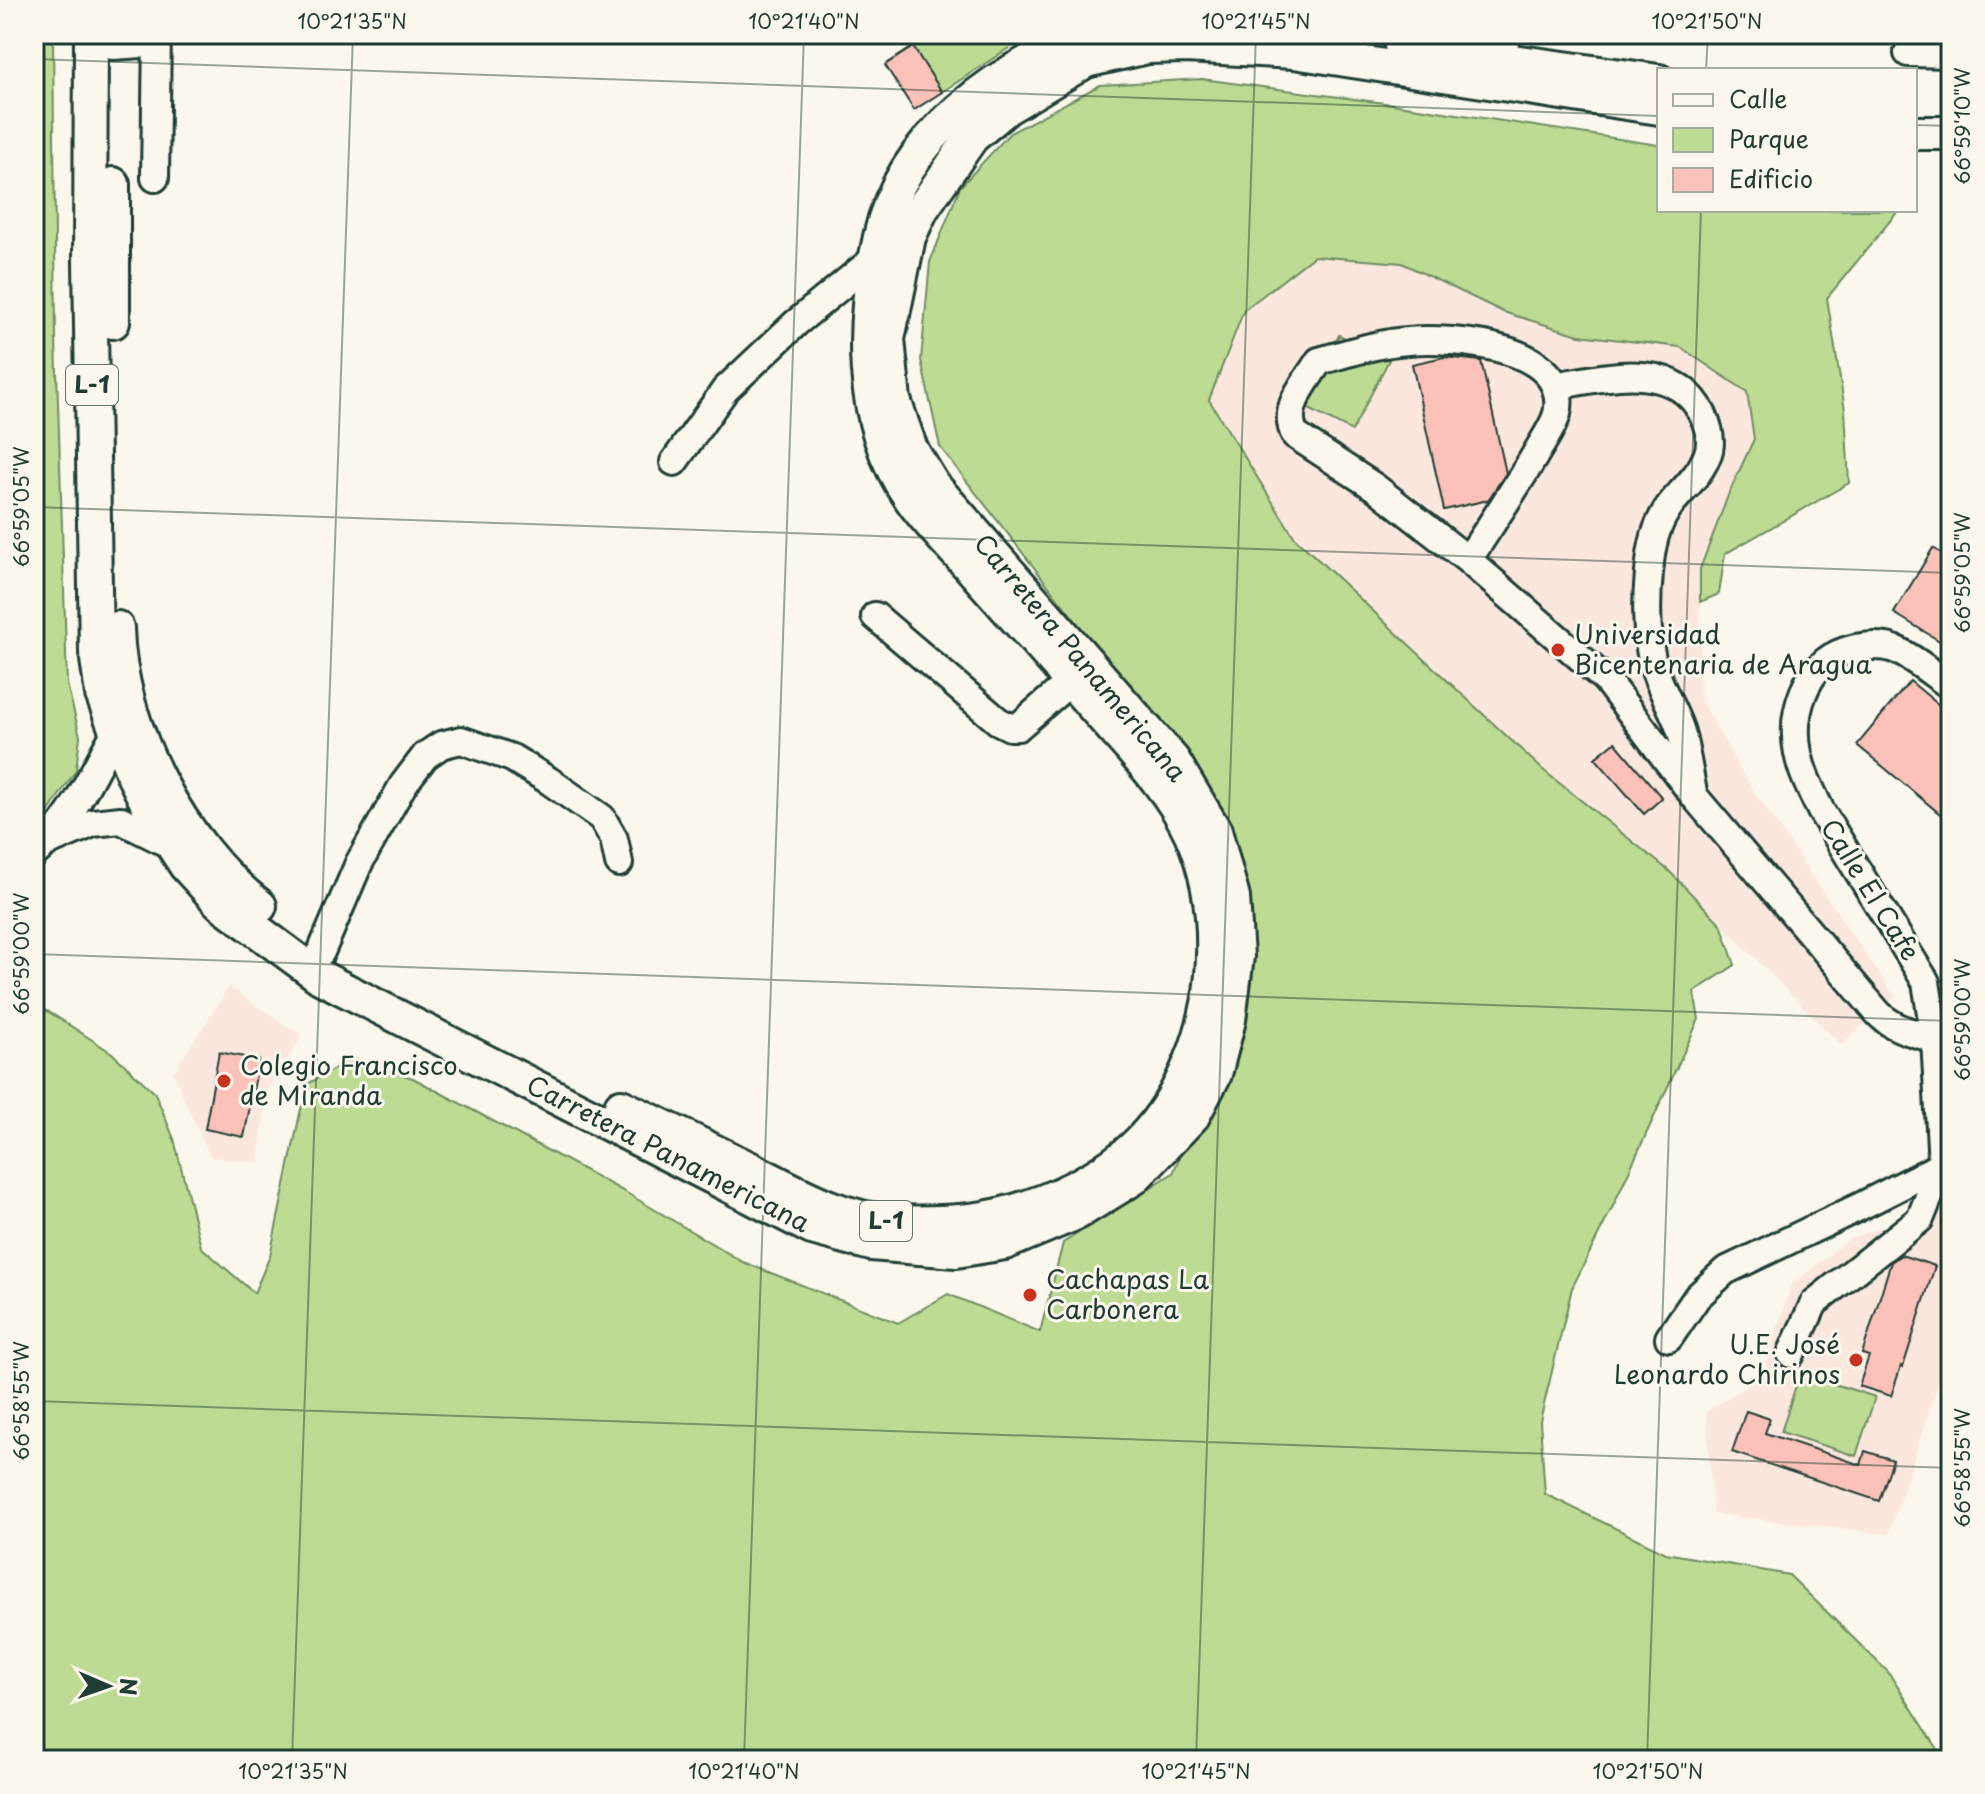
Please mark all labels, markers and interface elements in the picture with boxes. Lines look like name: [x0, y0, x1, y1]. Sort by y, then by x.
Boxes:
text: 10°21'35"N: [297, 6, 407, 36]
text: 10°21'40"N: [748, 6, 860, 36]
text: 10°21'45"N: [1201, 6, 1311, 36]
text: 10°21'50"N: [1652, 6, 1762, 36]
text: 66°59'10"W: [1947, 67, 1977, 185]
legend: [1657, 68, 1917, 212]
text: Calle: [1729, 80, 1787, 116]
text: Parque: [1729, 120, 1809, 156]
text: Edificio: [1729, 160, 1813, 196]
road number: L-1: [66, 365, 118, 405]
text: 66°59'05"W: [6, 446, 36, 567]
text: 66°59'05"W: [1947, 512, 1977, 633]
street label: Carretera Panamericana: [966, 525, 1197, 790]
place label: Universidad Bicentenaria de Aragua: [1574, 614, 1872, 683]
marker: Universidad Bicentenaria de Aragua: [1549, 641, 1567, 659]
street label: Calle El Cafe: [1812, 811, 1930, 968]
text: 66°59'00"W: [6, 892, 36, 1015]
text: 66°59'00"W: [1947, 958, 1977, 1081]
place label: Colegio Francisco de Miranda: [240, 1045, 458, 1114]
street label: Carretera Panamericana: [520, 1064, 818, 1241]
marker: Colegio Francisco de Miranda: [215, 1072, 233, 1090]
road number: L-1: [860, 1201, 912, 1241]
place label: Cachapas La Carbonera: [1046, 1259, 1210, 1328]
marker: Cachapas La Carbonera: [1021, 1286, 1039, 1304]
place label: U.E. José Leonardo Chirinos: [1614, 1324, 1840, 1393]
text: 66°58'55"W: [6, 1341, 36, 1461]
marker: U.E. José Leonardo Chirinos: [1847, 1351, 1865, 1369]
text: 66°58'55"W: [1947, 1408, 1977, 1528]
north arrow: [68, 1646, 148, 1726]
text: N: [113, 1677, 146, 1696]
text: 10°21'35"N: [238, 1756, 348, 1786]
text: 10°21'40"N: [688, 1756, 800, 1786]
text: 10°21'45"N: [1141, 1756, 1251, 1786]
text: 10°21'50"N: [1593, 1756, 1703, 1786]

